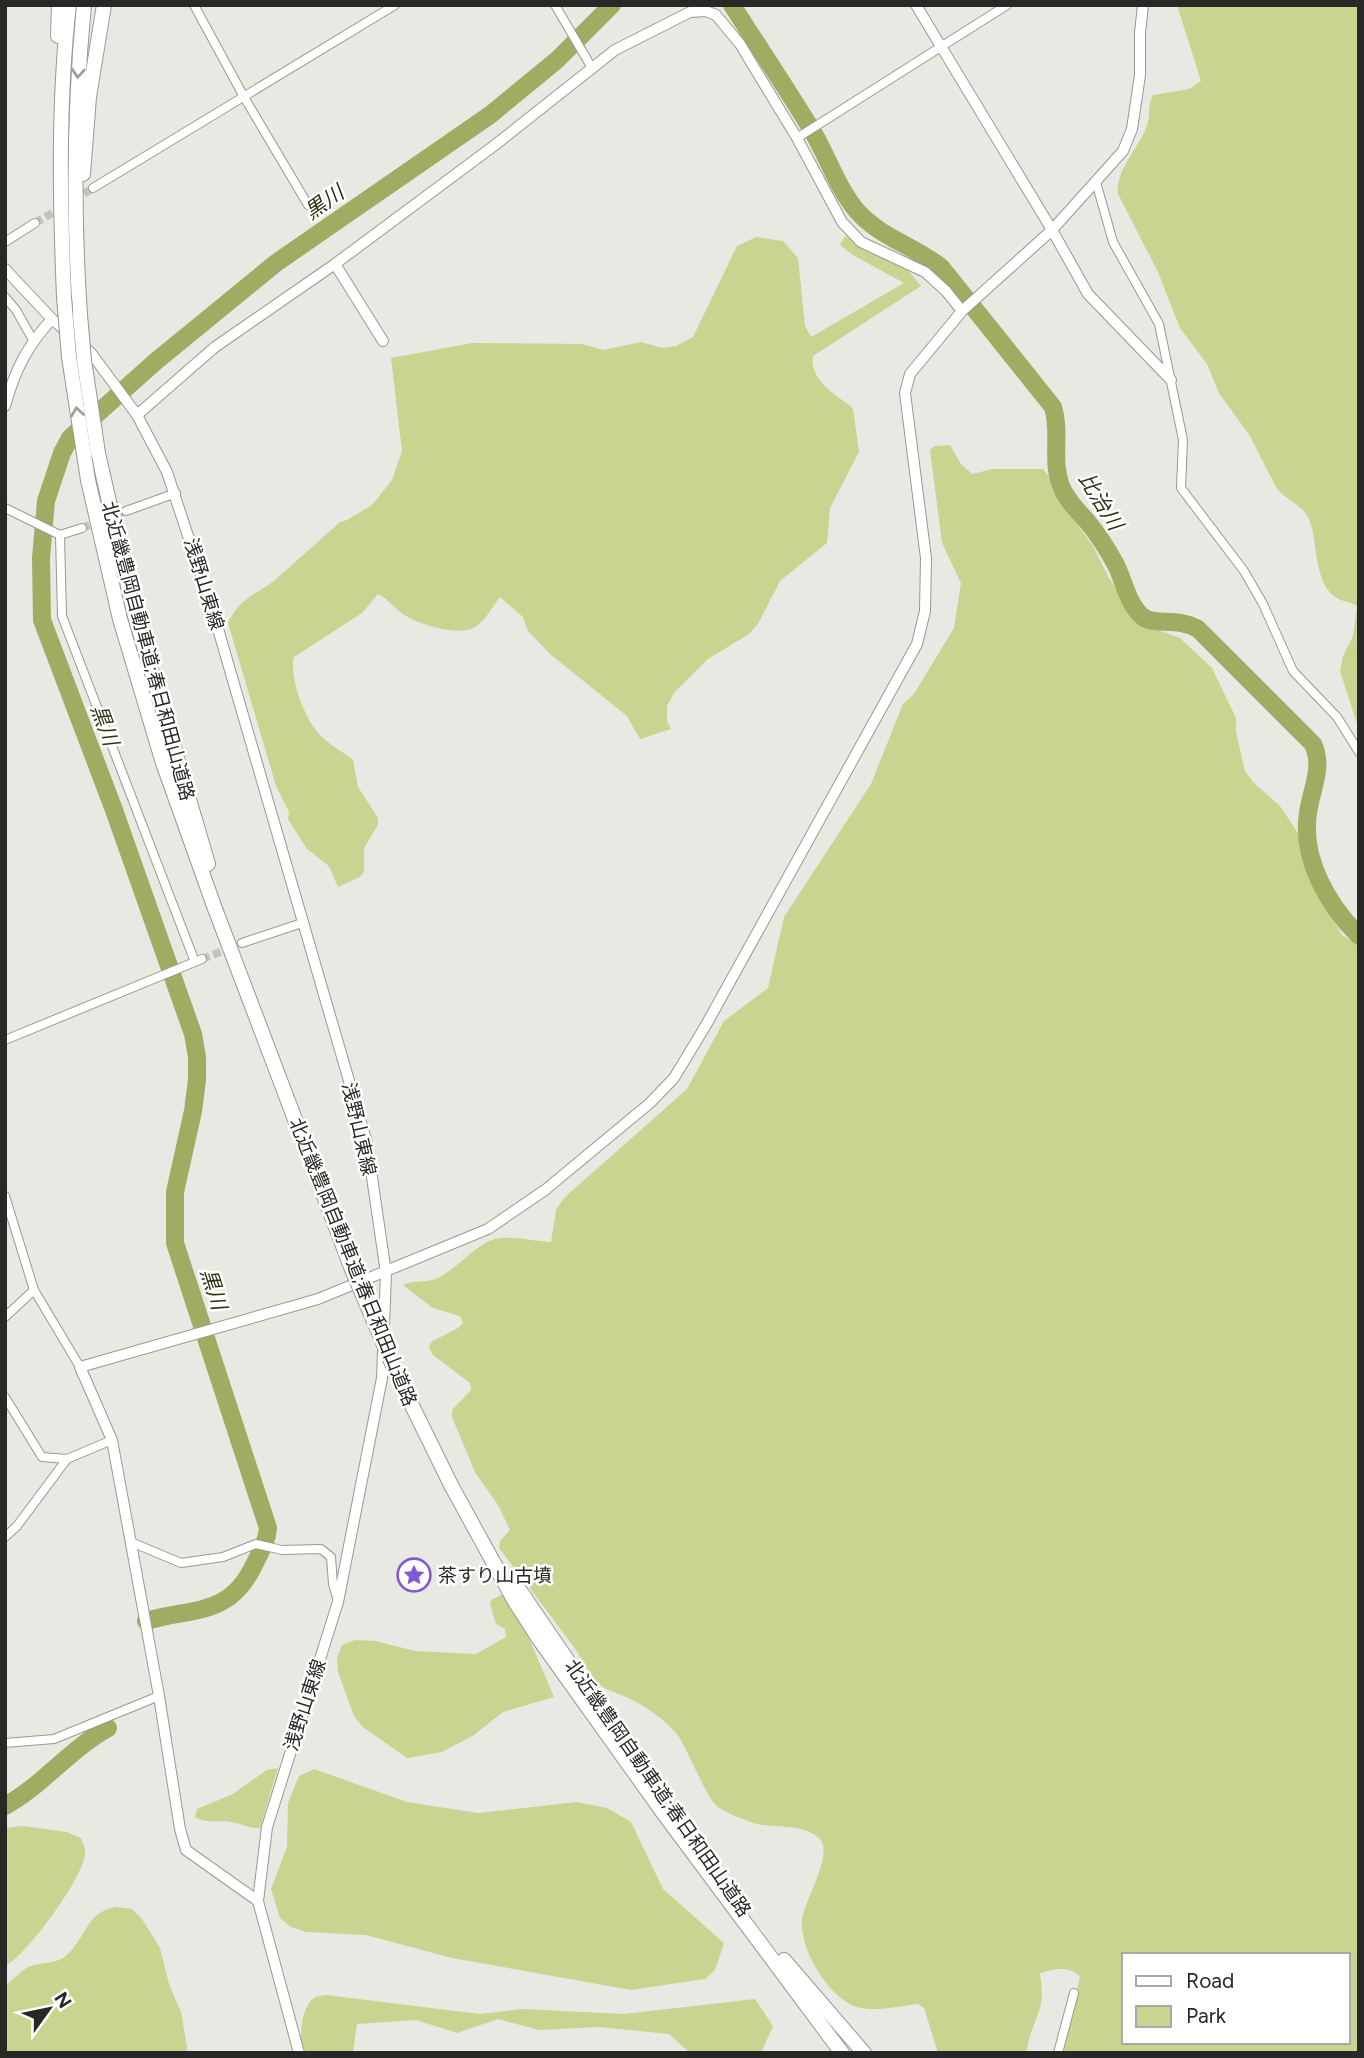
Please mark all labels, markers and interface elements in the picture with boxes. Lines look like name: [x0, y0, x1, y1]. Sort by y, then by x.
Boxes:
one-way arrow: [71, 68, 86, 79]
water label: 黒川: [300, 179, 350, 224]
one-way arrow: [69, 406, 84, 418]
water label: 比治川: [1074, 468, 1129, 536]
street label: 北近畿豊岡自動車道;春日和田山道路: [97, 499, 199, 803]
street label: 浅野山東線: [179, 535, 229, 633]
water label: 黒川: [86, 701, 125, 751]
street label: 浅野山東線: [337, 1080, 381, 1178]
street label: 北近畿豊岡自動車道;春日和田山道路: [284, 1114, 422, 1410]
water label: 黒川: [196, 1265, 233, 1315]
place icon: 茶すり山古墳: [395, 1556, 433, 1594]
place label: 茶すり山古墳: [438, 1564, 552, 1587]
street label: 北近畿豊岡自動車道;春日和田山道路: [560, 1655, 756, 1921]
street label: 浅野山東線: [279, 1656, 331, 1754]
legend: [1122, 1953, 1350, 2044]
text: Road: [1186, 1968, 1234, 1993]
north arrow: [14, 1974, 84, 2044]
text: N: [49, 1988, 76, 2012]
text: Park: [1186, 2003, 1227, 2028]

